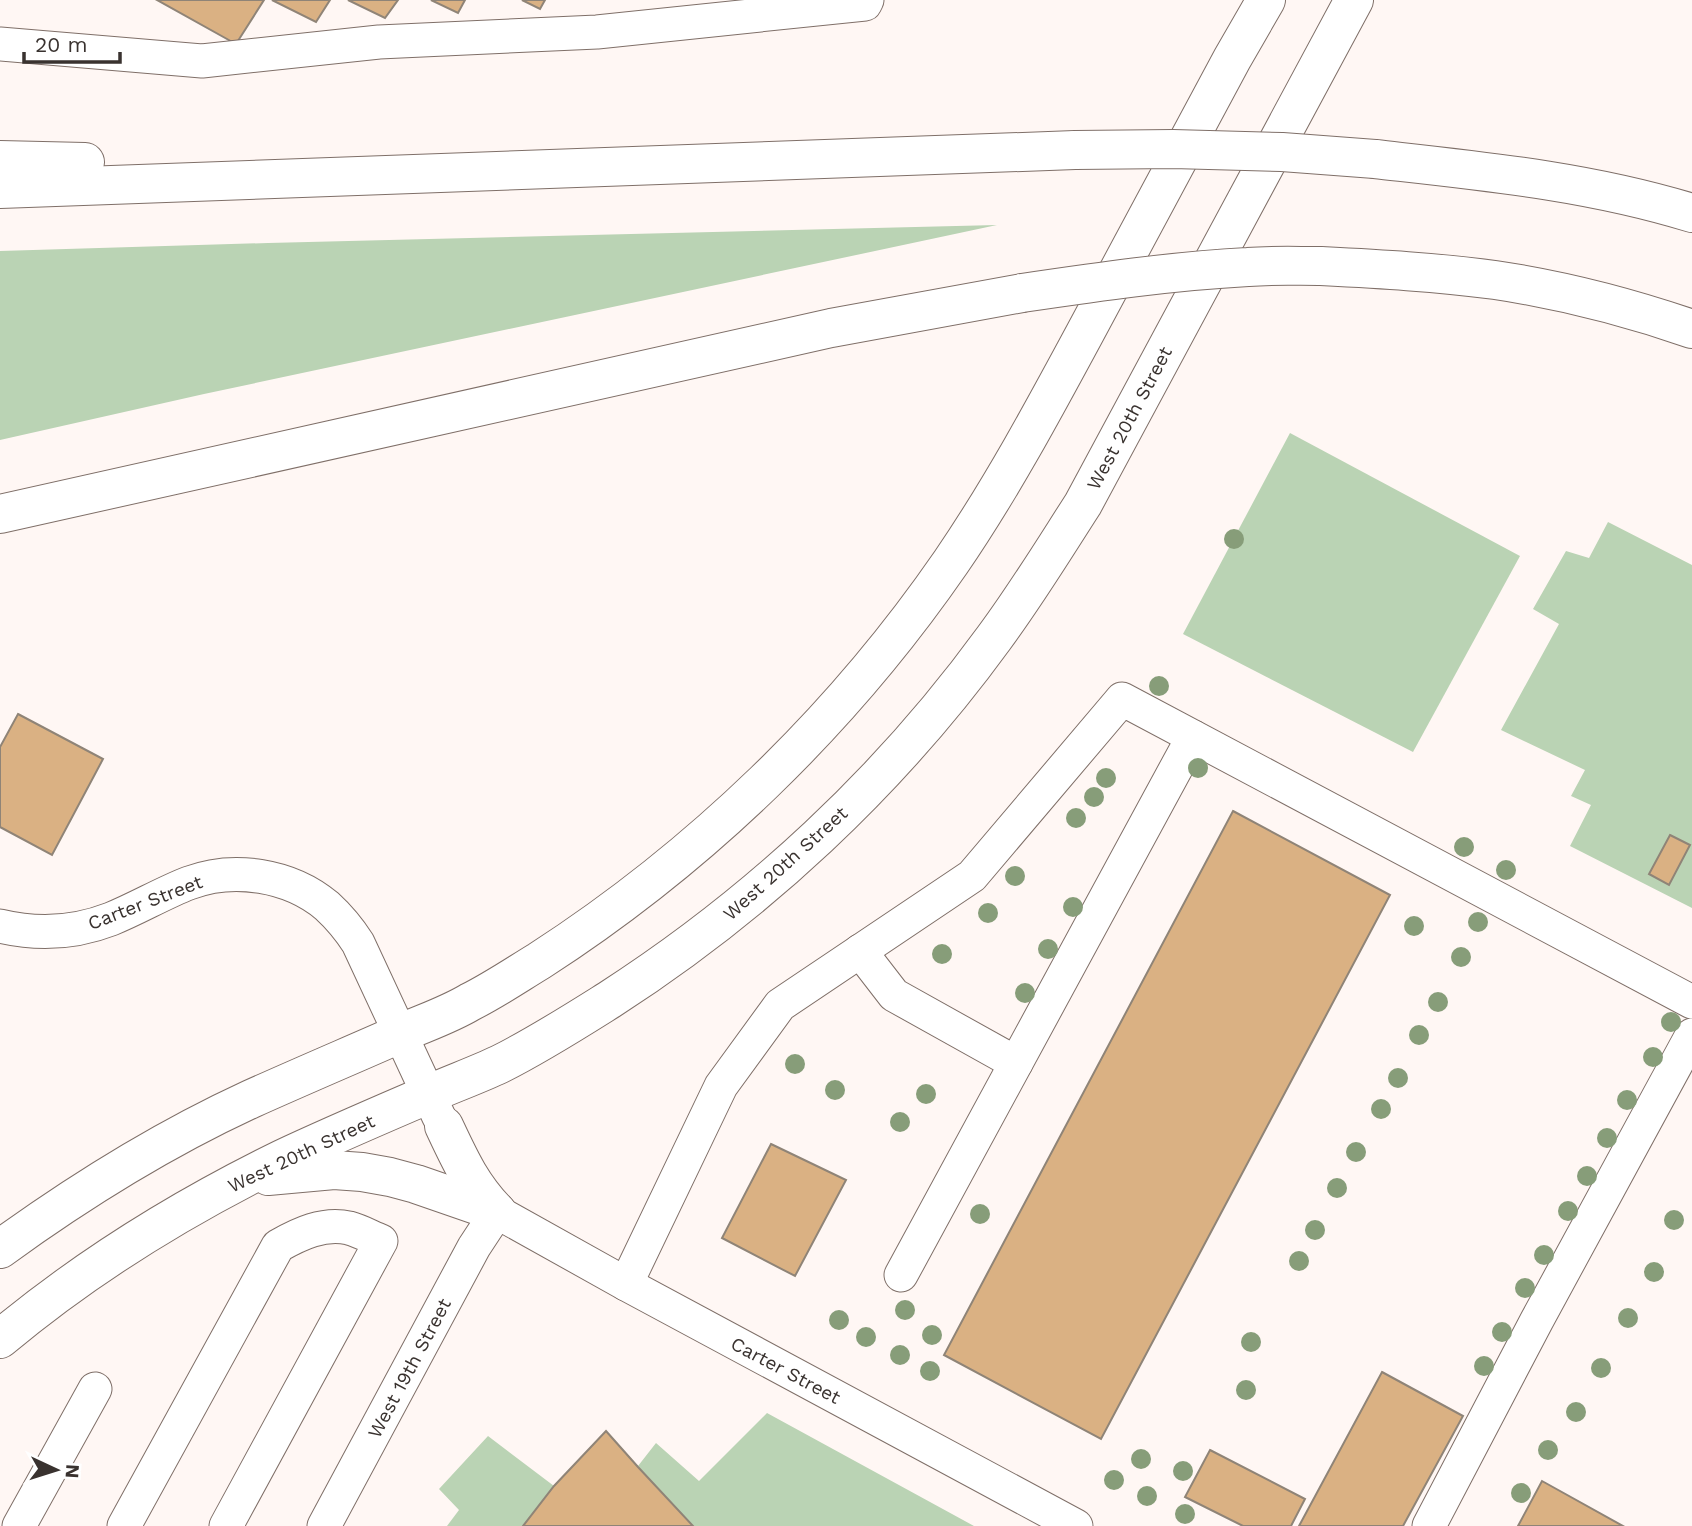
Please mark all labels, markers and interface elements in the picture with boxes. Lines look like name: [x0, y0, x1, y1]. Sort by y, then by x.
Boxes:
scale bar: [24, 21, 121, 65]
text: 20 m: [35, 32, 87, 57]
street label: West 20th Street: [1082, 342, 1177, 494]
street label: West 20th Street: [718, 802, 852, 925]
street label: Carter Street: [85, 870, 206, 935]
street label: West 20th Street: [224, 1109, 378, 1198]
street label: West 19th Street: [363, 1294, 456, 1442]
street label: Carter Street: [727, 1332, 845, 1409]
north arrow: [21, 1435, 91, 1505]
text: N: [60, 1463, 84, 1479]

